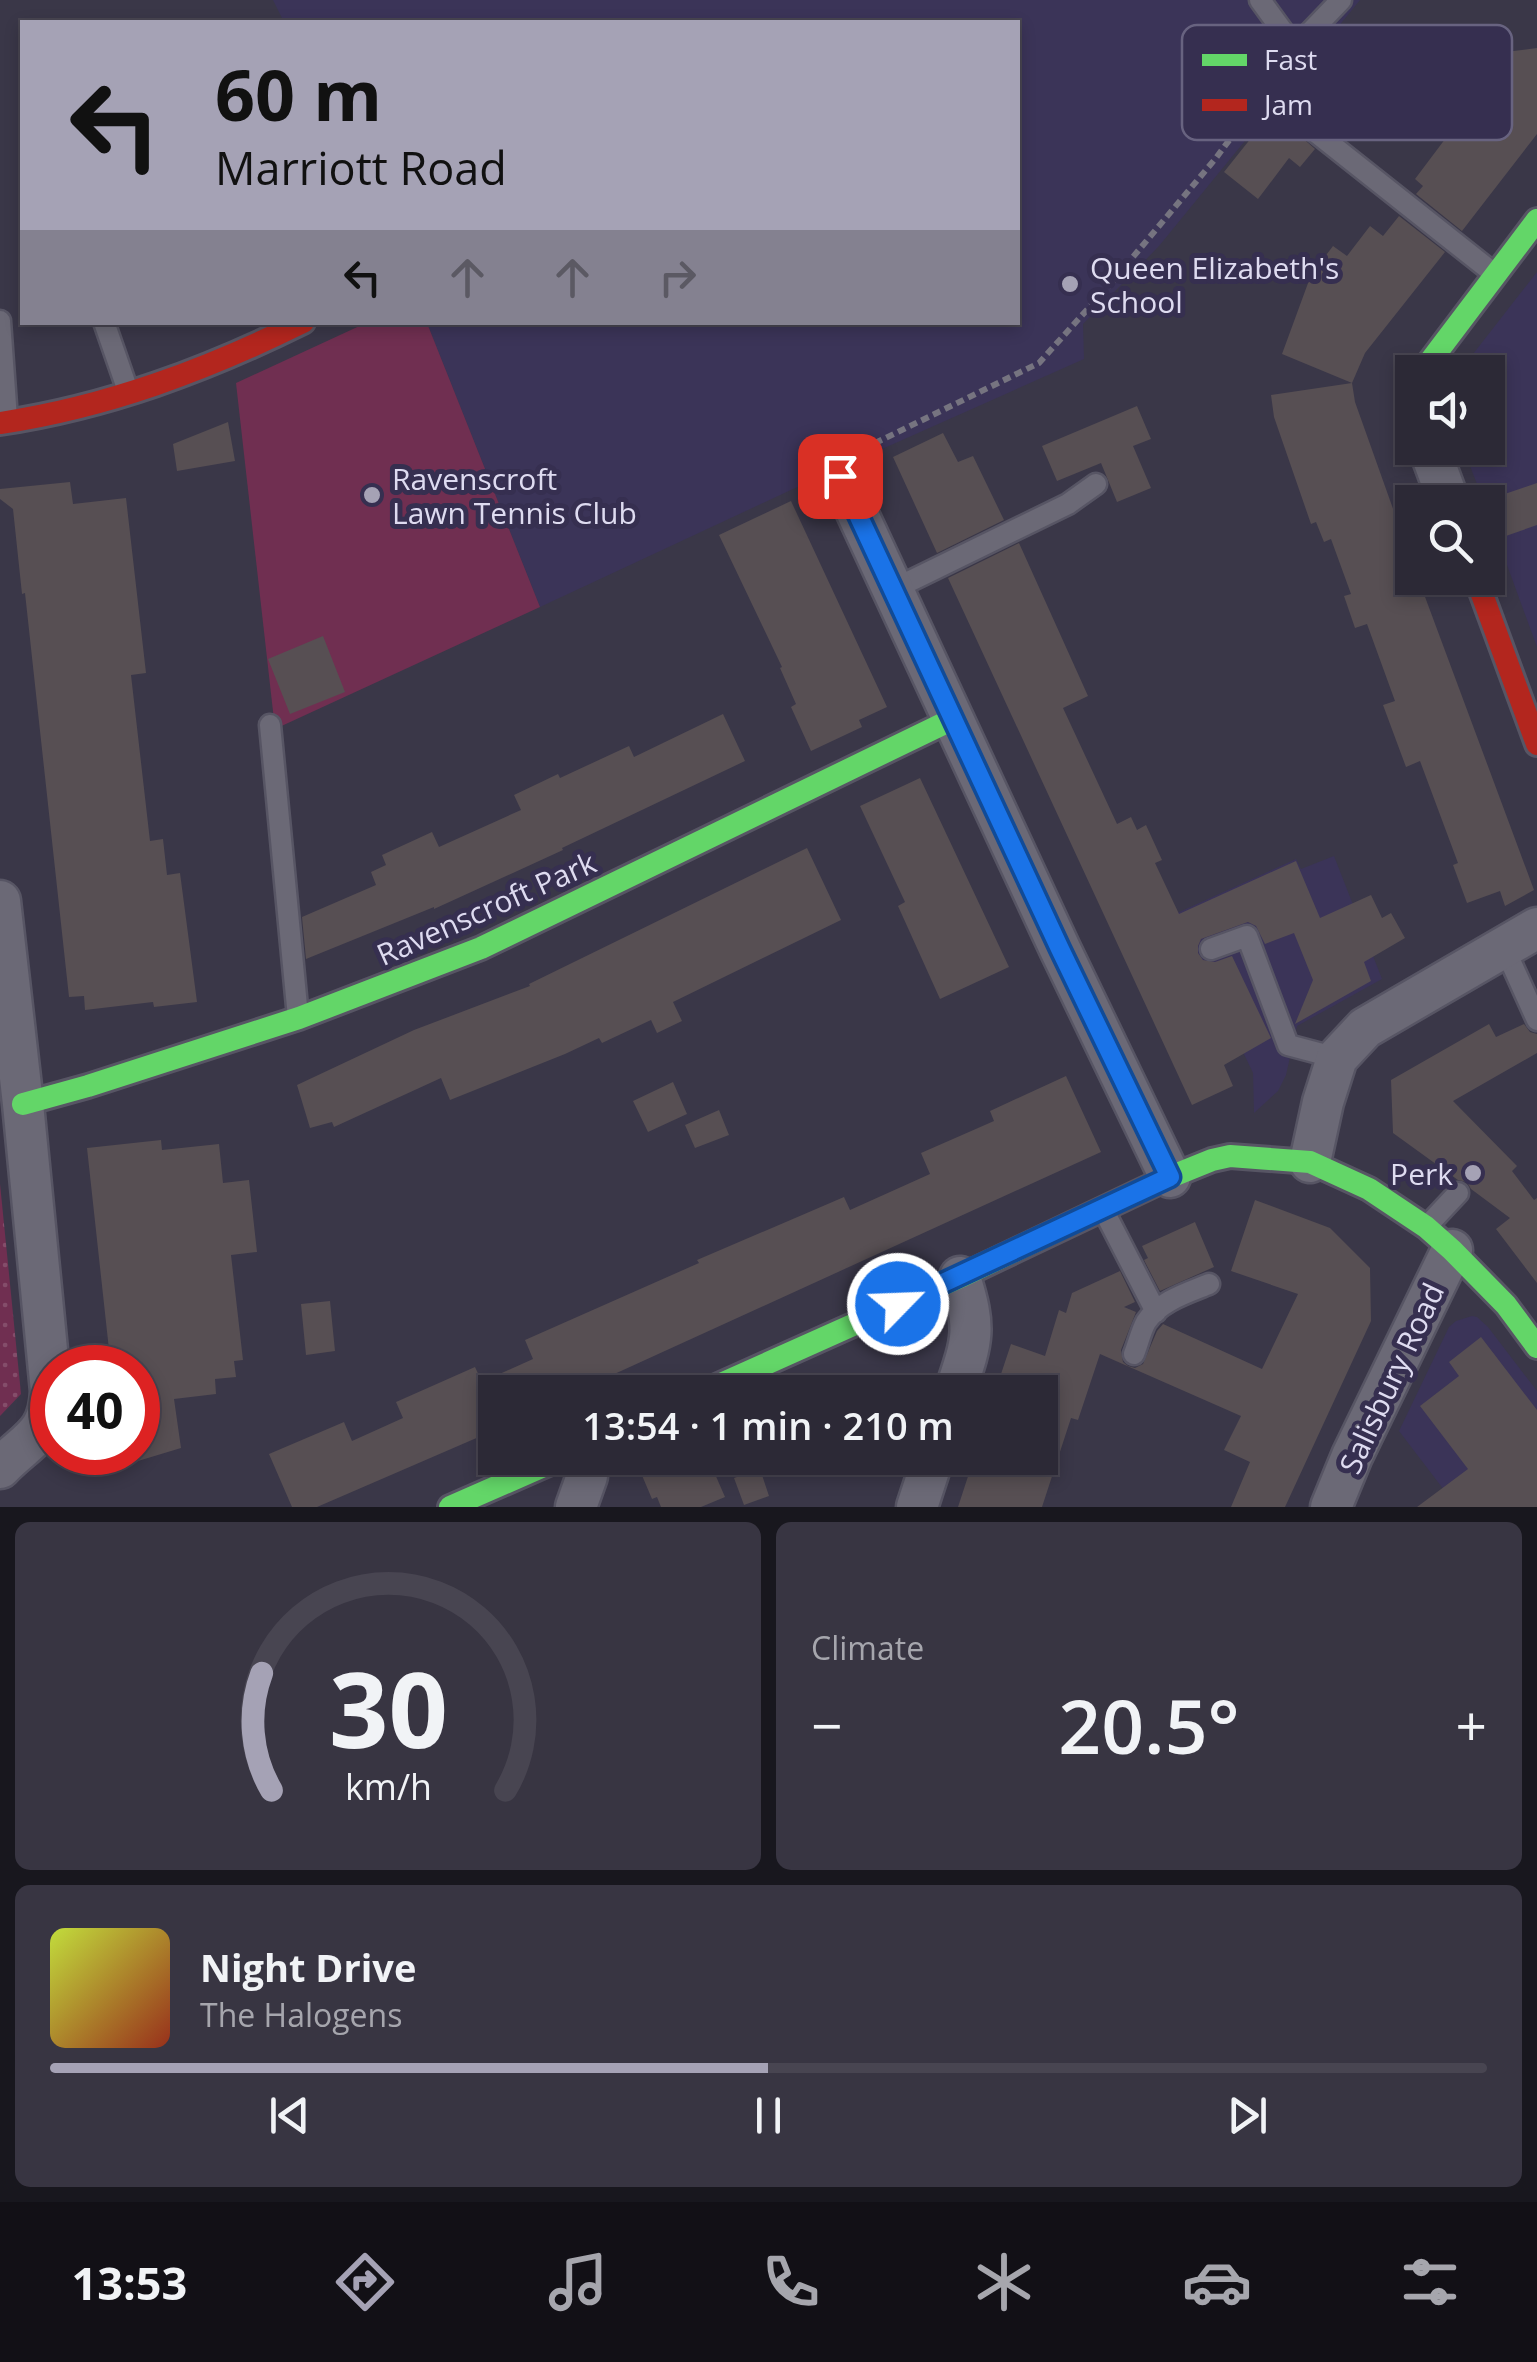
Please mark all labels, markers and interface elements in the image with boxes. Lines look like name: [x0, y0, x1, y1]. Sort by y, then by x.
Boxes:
legend: [1182, 25, 1512, 140]
text: Fast: [1264, 40, 1317, 78]
text: 60 m: [215, 46, 382, 142]
icon: left: [50, 60, 180, 190]
text: Jam: [1261, 85, 1313, 123]
text: Marriott Road: [215, 137, 507, 198]
place label: Queen Elizabeth's School: [1090, 247, 1339, 322]
icon: left: [335, 250, 390, 305]
icon: ahead: [440, 250, 495, 305]
icon: ahead: [545, 250, 600, 305]
icon: right: [650, 250, 705, 305]
marker: Queen Elizabeth's School: [1059, 273, 1081, 295]
map controls: [1395, 355, 1505, 595]
button: sound: [1395, 355, 1505, 465]
pin: [798, 434, 883, 519]
icon: arrive: [813, 449, 868, 504]
place label: Ravenscroft Lawn Tennis Club: [392, 458, 637, 533]
marker: Ravenscroft Lawn Tennis Club: [361, 484, 383, 506]
button: search: [1395, 485, 1505, 595]
street label: Ravenscroft Park: [370, 841, 602, 975]
place label: Perk: [1390, 1153, 1453, 1194]
marker: Perk: [1462, 1162, 1484, 1184]
position arrow: [846, 1252, 950, 1356]
street label: Salisbury Road: [1329, 1276, 1453, 1480]
speed limit sign: 40: [30, 1345, 160, 1475]
text: 13:54 · 1 min · 210 m: [582, 1399, 954, 1451]
text: Climate: [811, 1626, 924, 1669]
text: 30: [329, 1637, 447, 1778]
text: 20.5°: [1058, 1674, 1240, 1776]
text: −: [811, 1687, 842, 1762]
text: +: [1456, 1687, 1487, 1762]
text: km/h: [345, 1762, 431, 1810]
text: Night Drive: [200, 1941, 416, 1993]
text: The Halogens: [200, 1993, 402, 2036]
icon: previous: [262, 2088, 317, 2143]
icon: pause: [741, 2088, 796, 2143]
icon: next: [1220, 2088, 1275, 2143]
icon: directions: [330, 2247, 400, 2317]
icon: music: [543, 2247, 613, 2317]
icon: phone: [756, 2247, 826, 2317]
icon: climate: [969, 2247, 1039, 2317]
icon: car: [1182, 2247, 1252, 2317]
icon: filters: [1395, 2247, 1465, 2317]
text: 13:53: [72, 2252, 187, 2313]

